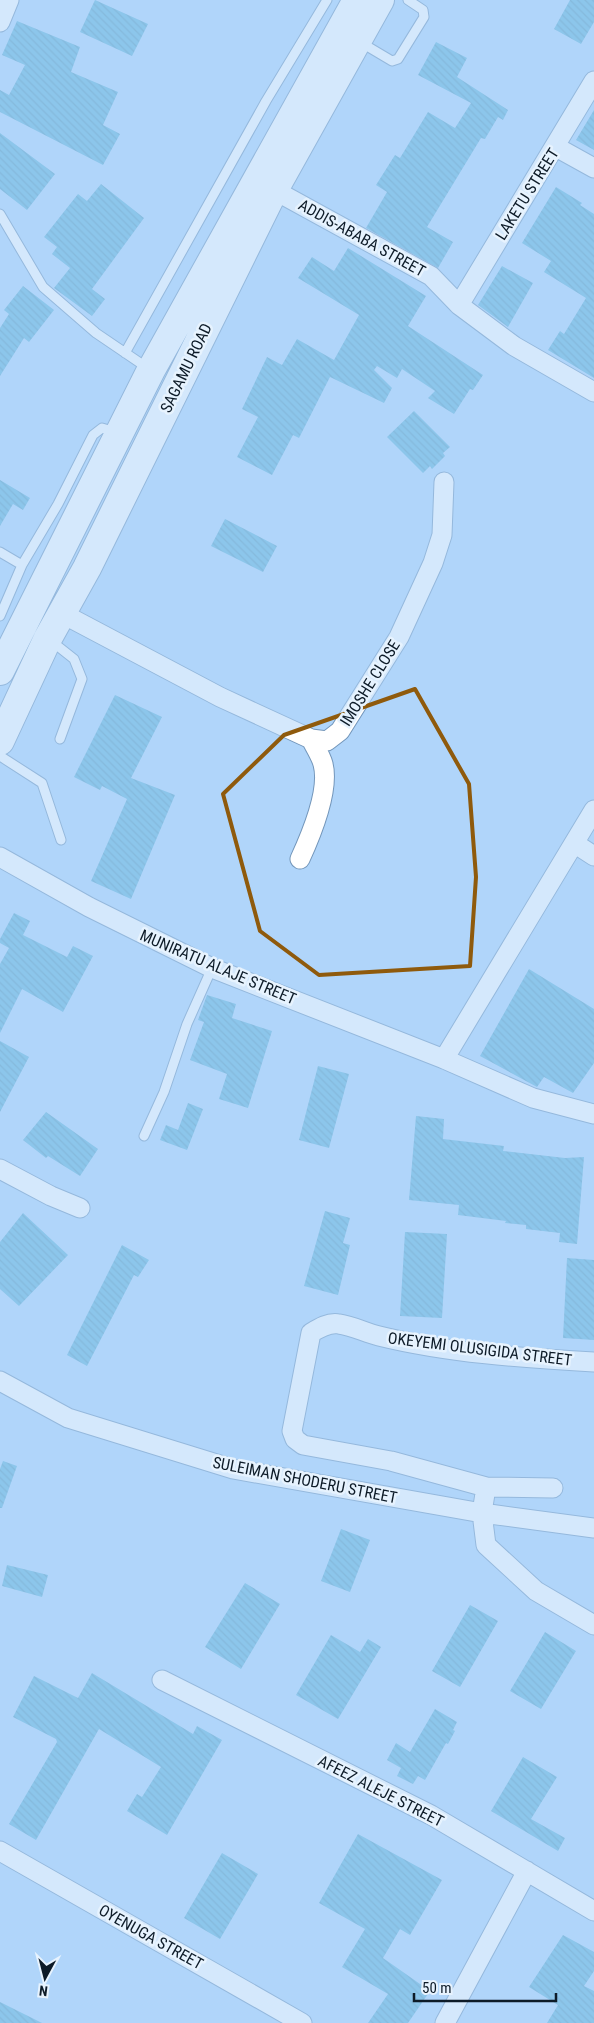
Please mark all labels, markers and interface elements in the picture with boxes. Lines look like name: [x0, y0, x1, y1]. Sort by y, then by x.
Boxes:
street label: LAKETU STREET: [491, 145, 563, 243]
street label: ADDIS-ABABA STREET: [295, 195, 429, 281]
street label: SAGAMU ROAD: [156, 320, 216, 416]
street label: IMOSHE CLOSE: [336, 637, 404, 729]
street label: MUNIRATU ALAJE STREET: [137, 925, 299, 1009]
street label: OKEYEMI OLUSIGIDA STREET: [387, 1328, 573, 1370]
street label: SULEIMAN SHODERU STREET: [211, 1453, 399, 1507]
street label: AFEEZ ALEJE STREET: [315, 1751, 447, 1831]
street label: OYENUGA STREET: [95, 1900, 207, 1974]
north arrow: [20, 1953, 70, 2003]
scale bar: [414, 1970, 556, 2002]
text: 50 m: [422, 1979, 452, 1997]
text: N: [38, 1982, 49, 1999]

